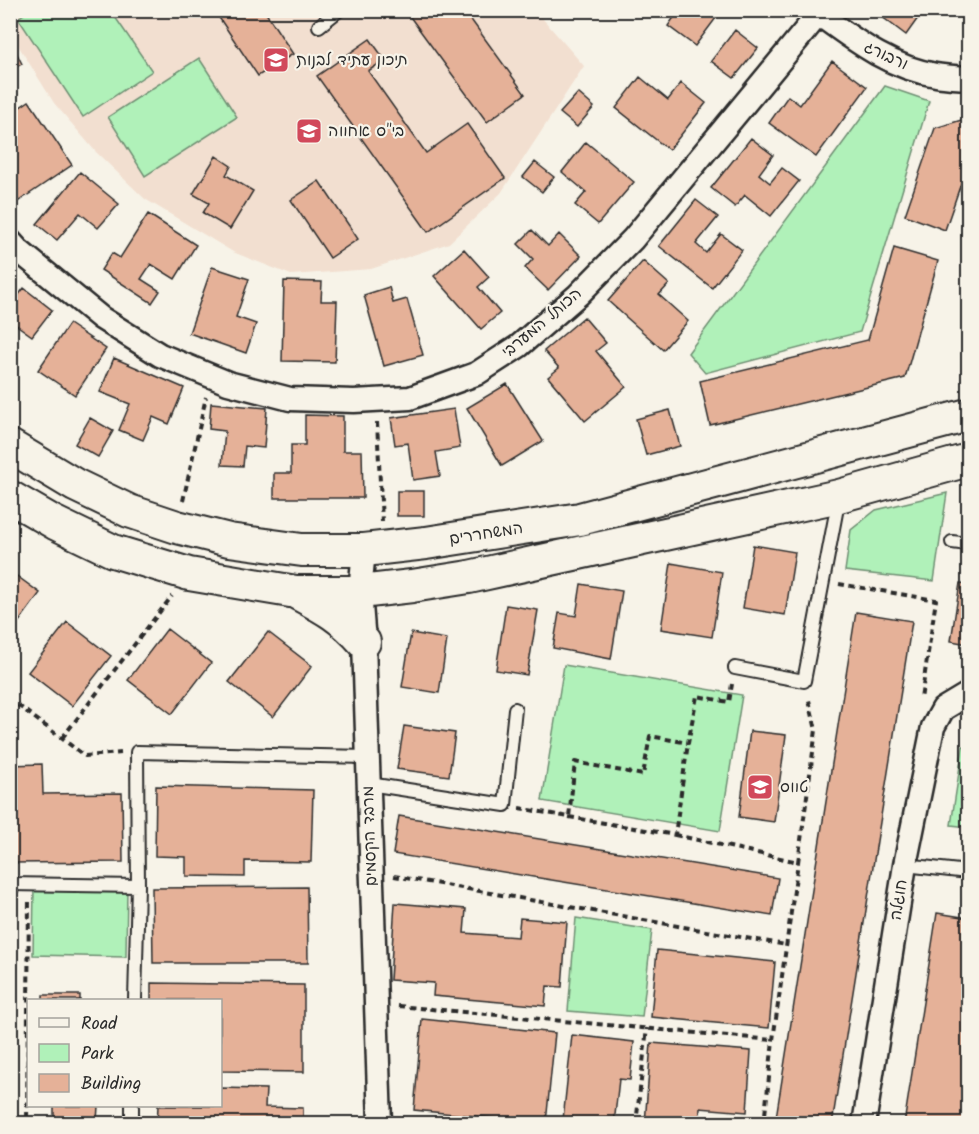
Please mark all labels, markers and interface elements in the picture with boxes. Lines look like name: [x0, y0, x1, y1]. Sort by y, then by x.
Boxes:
street label: ורבורג: [860, 35, 912, 77]
school or university icon: תיכון עתיד לבנות: [261, 45, 291, 75]
place label: תיכון עתיד לבנות: [296, 48, 408, 73]
school or university icon: בי"ס אחווה: [294, 116, 324, 146]
place label: בי"ס אחווה: [328, 119, 404, 144]
street label: הכותל המערבי: [496, 282, 588, 364]
street label: המשחררים: [447, 516, 525, 552]
school or university icon: טווס: [745, 772, 775, 802]
place label: טווס: [780, 775, 809, 800]
street label: מרבד הקסמים: [356, 785, 384, 887]
street label: חוגלה: [883, 878, 915, 922]
legend: [27, 999, 222, 1107]
text: Road: [81, 1010, 118, 1039]
text: Park: [81, 1040, 114, 1069]
text: Building: [81, 1070, 141, 1099]

